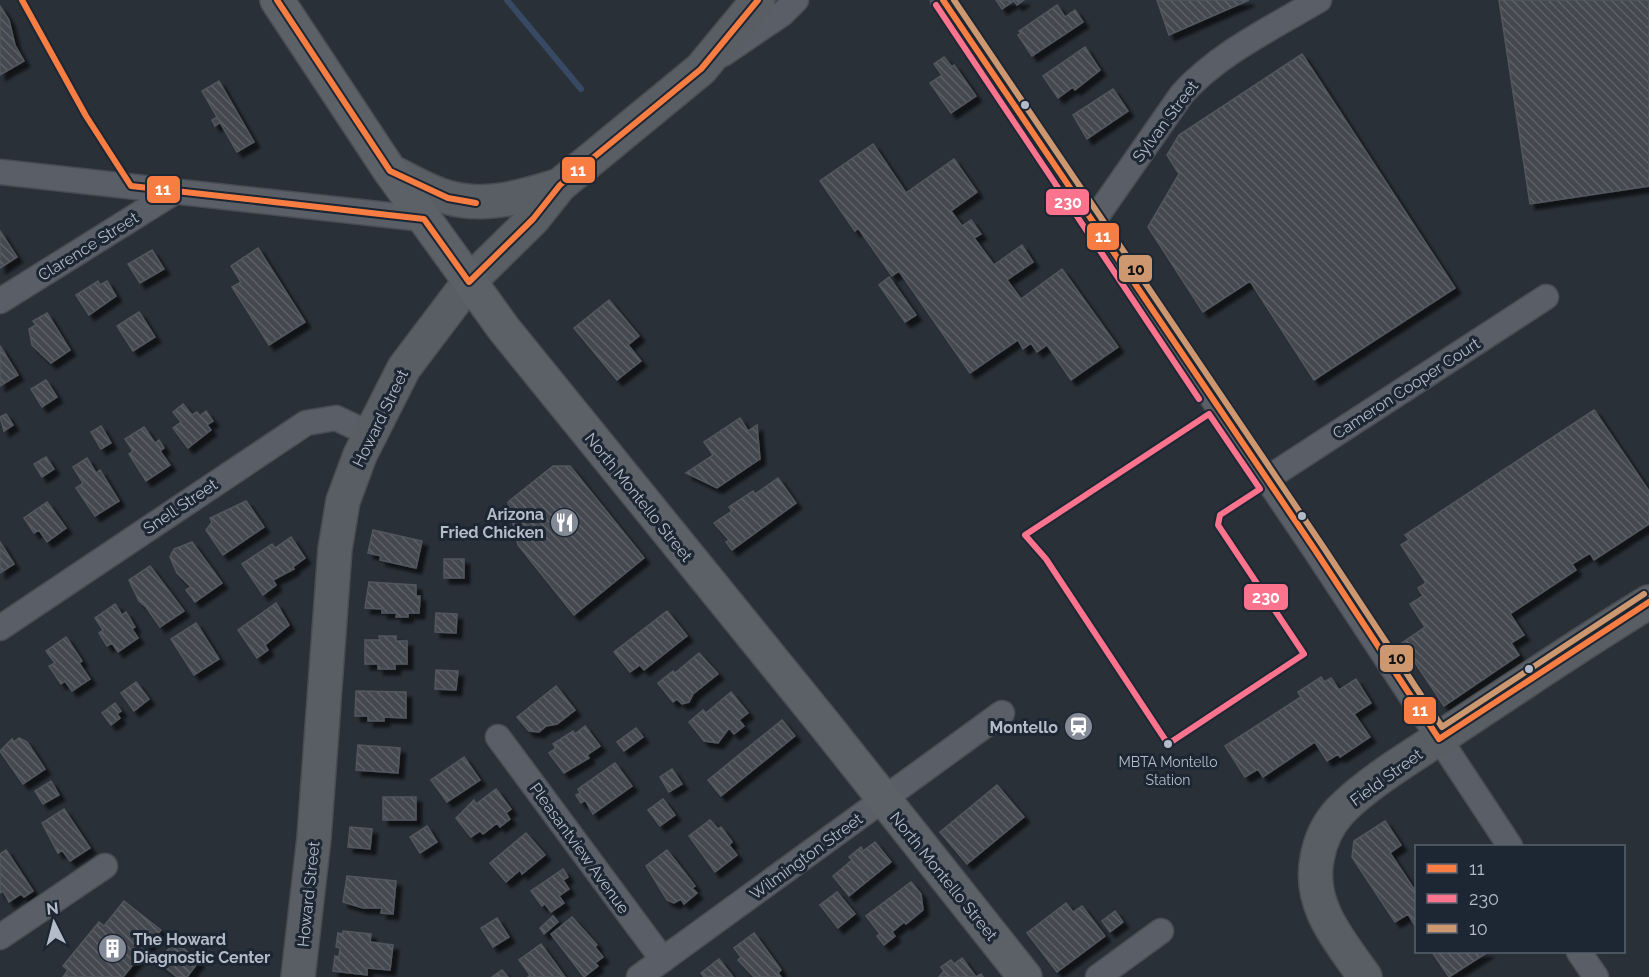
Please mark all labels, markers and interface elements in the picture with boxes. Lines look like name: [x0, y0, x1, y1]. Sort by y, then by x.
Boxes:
street label: Sylvan Street: [1129, 76, 1203, 166]
unlabelled marker: [1019, 99, 1031, 111]
line badge: 11: [561, 156, 596, 184]
text: 11: [570, 161, 586, 180]
line badge: 11: [146, 175, 181, 204]
text: 11: [155, 180, 171, 199]
line badge: 230: [1045, 188, 1090, 216]
text: 230: [1054, 193, 1082, 212]
street label: Clarence Street: [35, 208, 142, 285]
line badge: 11: [1086, 222, 1120, 251]
text: 11: [1095, 227, 1111, 246]
line badge: 10: [1118, 254, 1153, 283]
text: 10: [1127, 260, 1145, 279]
street label: Cameron Cooper Court: [1329, 333, 1484, 443]
street label: Howard Street: [349, 366, 413, 470]
street label: North Montello Street: [581, 429, 697, 566]
street label: Snell Street: [140, 474, 221, 538]
place label: Arizona Fried Chicken: [440, 505, 544, 542]
restaurant icon: Arizona Fried Chicken: [549, 507, 581, 539]
unlabelled marker: [1296, 510, 1308, 522]
line badge: 230: [1243, 583, 1289, 611]
text: 230: [1252, 588, 1280, 607]
line badge: 10: [1379, 644, 1414, 673]
text: 10: [1388, 649, 1406, 668]
unlabelled marker: [1523, 663, 1535, 675]
line badge: 11: [1403, 696, 1437, 725]
text: 11: [1412, 701, 1428, 720]
station icon: Montello: [1063, 711, 1095, 743]
place label: Montello: [990, 718, 1058, 737]
marker: MBTA Montello Station: [1162, 738, 1174, 750]
street label: Field Street: [1346, 744, 1427, 810]
place label: MBTA Montello Station: [1119, 754, 1217, 788]
street label: Pleasantview Avenue: [526, 779, 633, 917]
street label: North Montello Street: [886, 808, 1002, 945]
street label: Wilmington Street: [746, 809, 867, 904]
street label: Howard Street: [293, 840, 324, 948]
legend: [1415, 845, 1625, 953]
text: 11: [1469, 858, 1485, 879]
text: 230: [1469, 888, 1499, 909]
north arrow: [24, 893, 84, 953]
text: N: [45, 898, 60, 919]
text: 10: [1469, 918, 1488, 939]
place label: The Howard Diagnostic Center: [133, 930, 270, 967]
building icon: The Howard Diagnostic Center: [96, 932, 128, 964]

